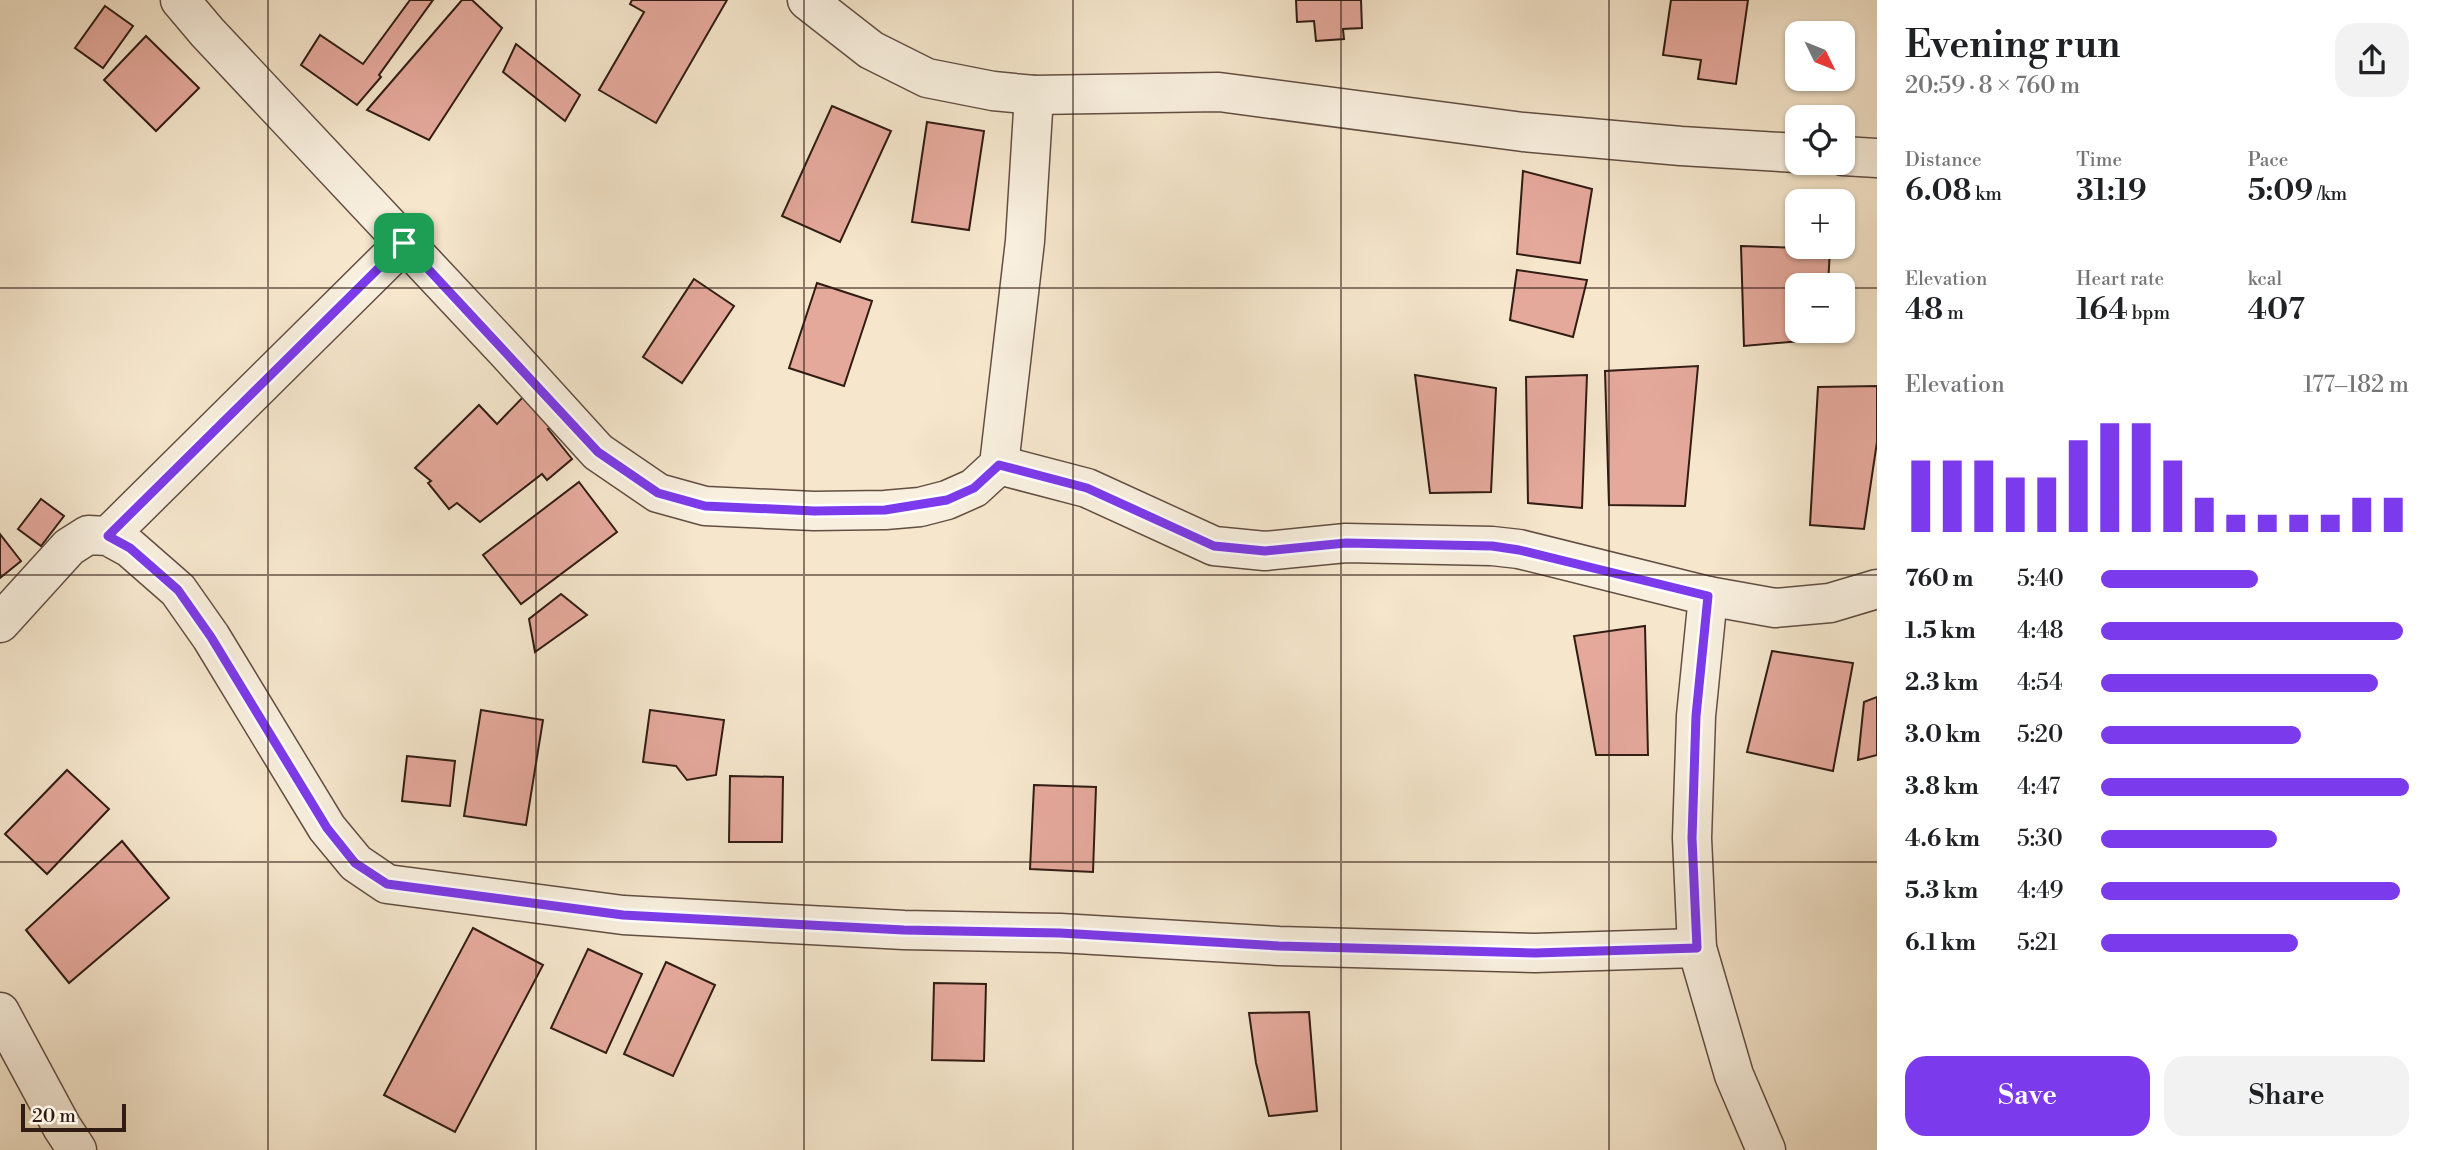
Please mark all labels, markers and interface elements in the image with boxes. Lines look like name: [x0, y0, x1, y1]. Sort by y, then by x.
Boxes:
north arrow: [1785, 21, 1855, 91]
map controls: [1785, 21, 1855, 343]
text: Evening run: [1905, 22, 2120, 69]
button: share: [2335, 23, 2409, 97]
text: 20:59 · 8 × 760 m: [1905, 72, 2080, 100]
button: locate: [1785, 105, 1855, 175]
text: Distance: [1905, 148, 1982, 172]
text: Time: [2076, 148, 2122, 172]
text: Pace: [2248, 148, 2288, 172]
text: 6.08: [1905, 172, 1971, 210]
text: 31:19: [2076, 172, 2147, 210]
text: 5:09: [2248, 172, 2313, 210]
text: km: [1971, 182, 2002, 206]
text: /km: [2313, 182, 2347, 206]
button: +: [1785, 189, 1855, 259]
pin: [374, 213, 434, 273]
icon: arrive: [385, 224, 423, 262]
text: Elevation: [1905, 267, 1987, 291]
text: Heart rate: [2076, 267, 2164, 291]
text: kcal: [2248, 267, 2282, 291]
button: −: [1785, 273, 1855, 343]
text: 48: [1905, 291, 1943, 329]
text: 164: [2076, 291, 2128, 329]
text: 407: [2248, 291, 2305, 329]
text: m: [1943, 301, 1964, 325]
text: bpm: [2128, 301, 2170, 325]
text: Elevation: [1905, 371, 2005, 399]
text: 177–182 m: [2303, 371, 2409, 399]
text: 760 m: [1905, 565, 1973, 593]
text: 5:40: [2017, 565, 2064, 593]
text: 1.5 km: [1905, 617, 1976, 645]
text: 4:48: [2017, 617, 2064, 645]
text: 2.3 km: [1905, 669, 1978, 697]
text: 4:54: [2017, 669, 2063, 697]
text: 3.0 km: [1905, 721, 1981, 749]
text: 5:20: [2017, 721, 2063, 749]
text: 3.8 km: [1905, 773, 1979, 801]
text: 4:47: [2017, 773, 2060, 801]
text: 4.6 km: [1905, 825, 1980, 853]
text: 5:30: [2017, 825, 2063, 853]
text: 5.3 km: [1905, 877, 1978, 905]
text: 4:49: [2017, 877, 2064, 905]
text: 6.1 km: [1905, 929, 1976, 957]
text: 5:21: [2017, 929, 2058, 957]
button: Save: [1905, 1056, 2150, 1136]
button: Share: [2164, 1056, 2409, 1136]
scale bar: [21, 1101, 126, 1133]
text: 20 m: [32, 1104, 76, 1128]

